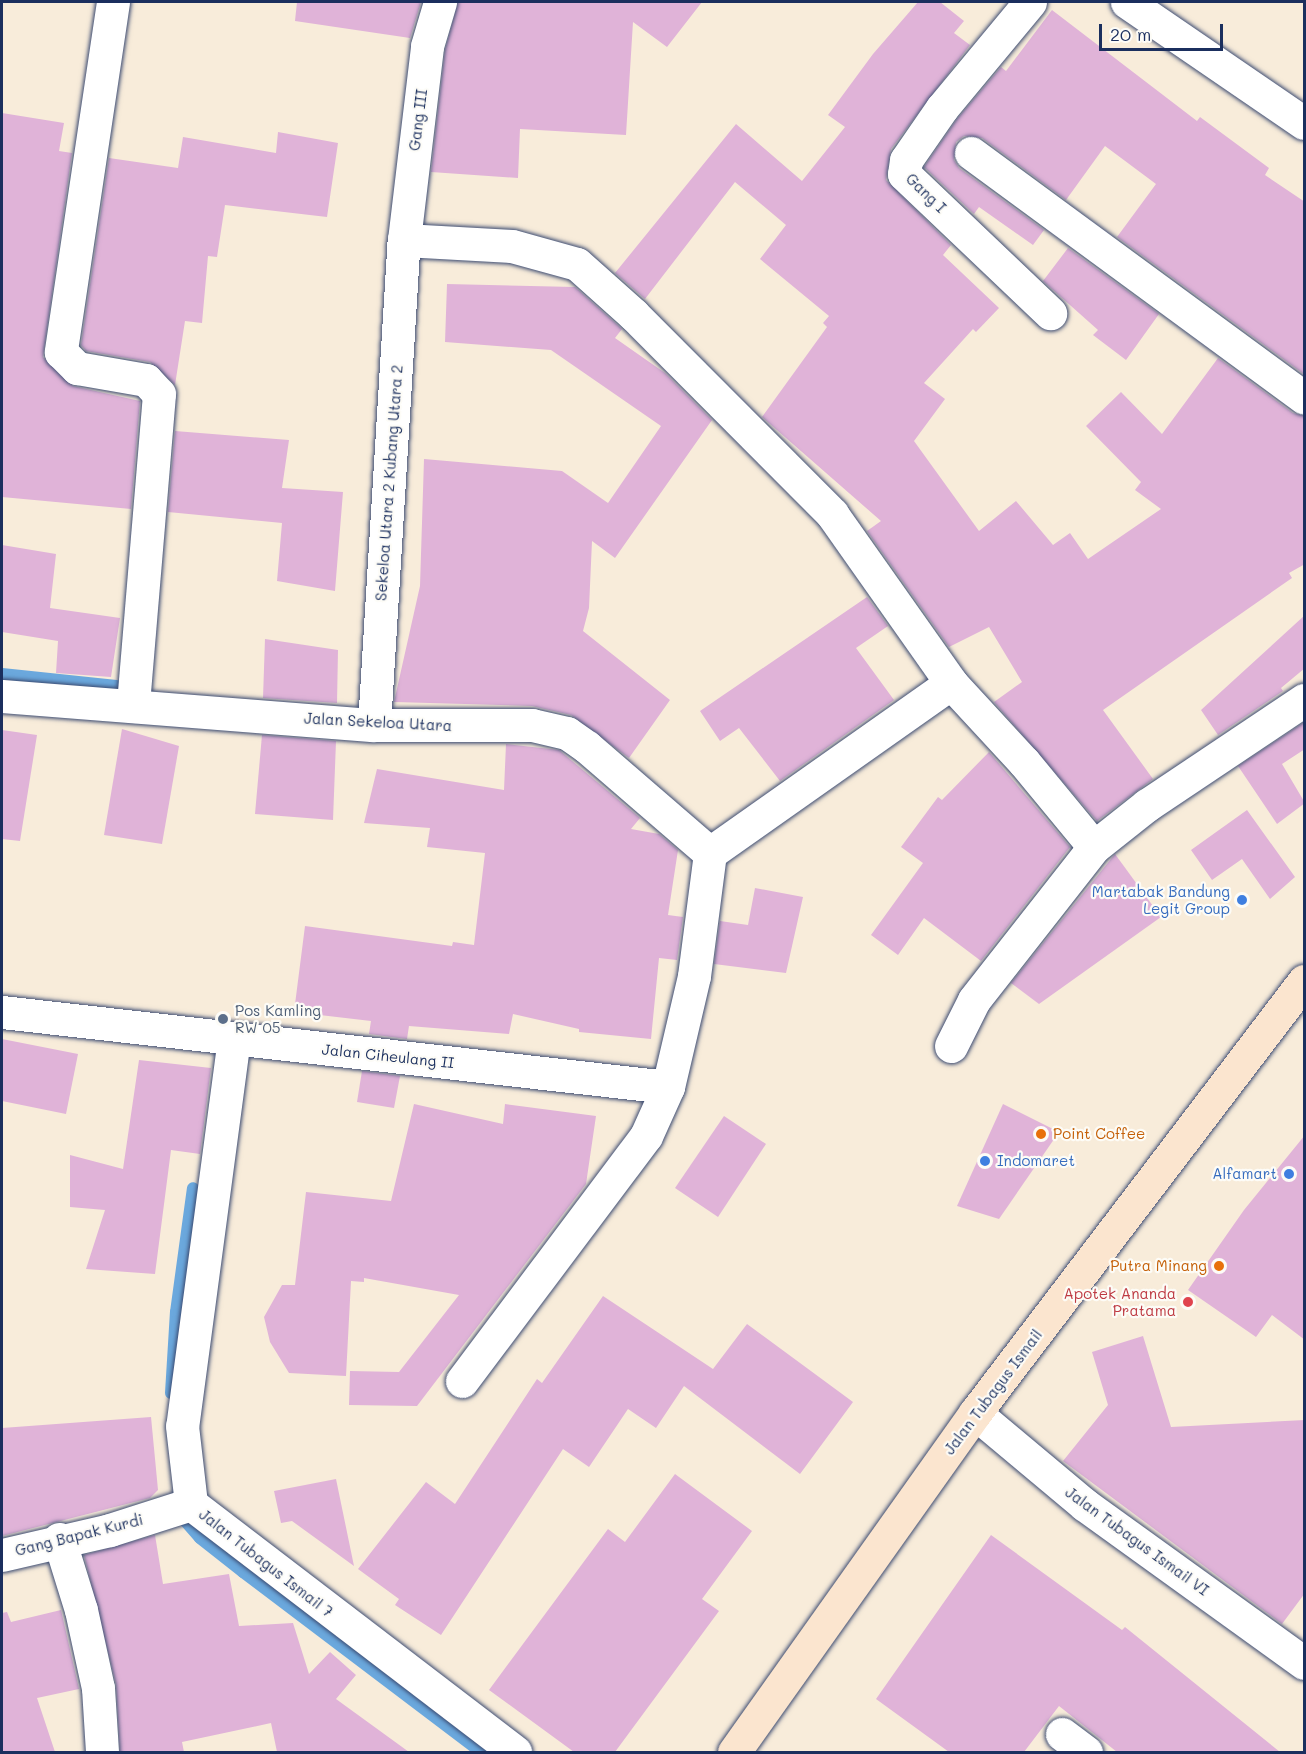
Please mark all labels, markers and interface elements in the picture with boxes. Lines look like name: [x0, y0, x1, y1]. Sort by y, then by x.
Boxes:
scale bar: [1102, 12, 1226, 50]
text: 20 m: [1110, 22, 1151, 46]
street label: Gang III: [405, 88, 431, 152]
street label: Gang I: [902, 170, 950, 216]
street label: Sekeloa Utara 2 Kubang Utara 2: [372, 364, 406, 602]
street label: Jalan Sekeloa Utara: [303, 709, 453, 735]
place label: Martabak Bandung Legit Group: [1092, 882, 1230, 917]
marker: Martabak Bandung Legit Group: [1235, 893, 1249, 907]
place label: Pos Kamling RW 05: [235, 1001, 321, 1036]
marker: Pos Kamling RW 05: [216, 1012, 230, 1026]
street label: Jalan Ciheulang II: [321, 1040, 455, 1072]
place label: Point Coffee: [1053, 1125, 1145, 1143]
marker: Point Coffee: [1034, 1127, 1048, 1141]
place label: Indomaret: [997, 1152, 1075, 1170]
marker: Indomaret: [978, 1154, 992, 1168]
place label: Alfamart: [1212, 1165, 1277, 1183]
marker: Alfamart: [1282, 1167, 1296, 1181]
place label: Putra Minang: [1110, 1257, 1207, 1275]
marker: Putra Minang: [1212, 1259, 1226, 1273]
place label: Apotek Ananda Pratama: [1064, 1284, 1176, 1319]
marker: Apotek Ananda Pratama: [1181, 1295, 1195, 1309]
street label: Jalan Tubagus Ismail: [940, 1326, 1046, 1458]
street label: Jalan Tubagus Ismail VI: [1062, 1483, 1212, 1599]
street label: Jalan Tubagus Ismail 7: [195, 1505, 337, 1621]
street label: Gang Bapak Kurdi: [13, 1510, 145, 1560]

